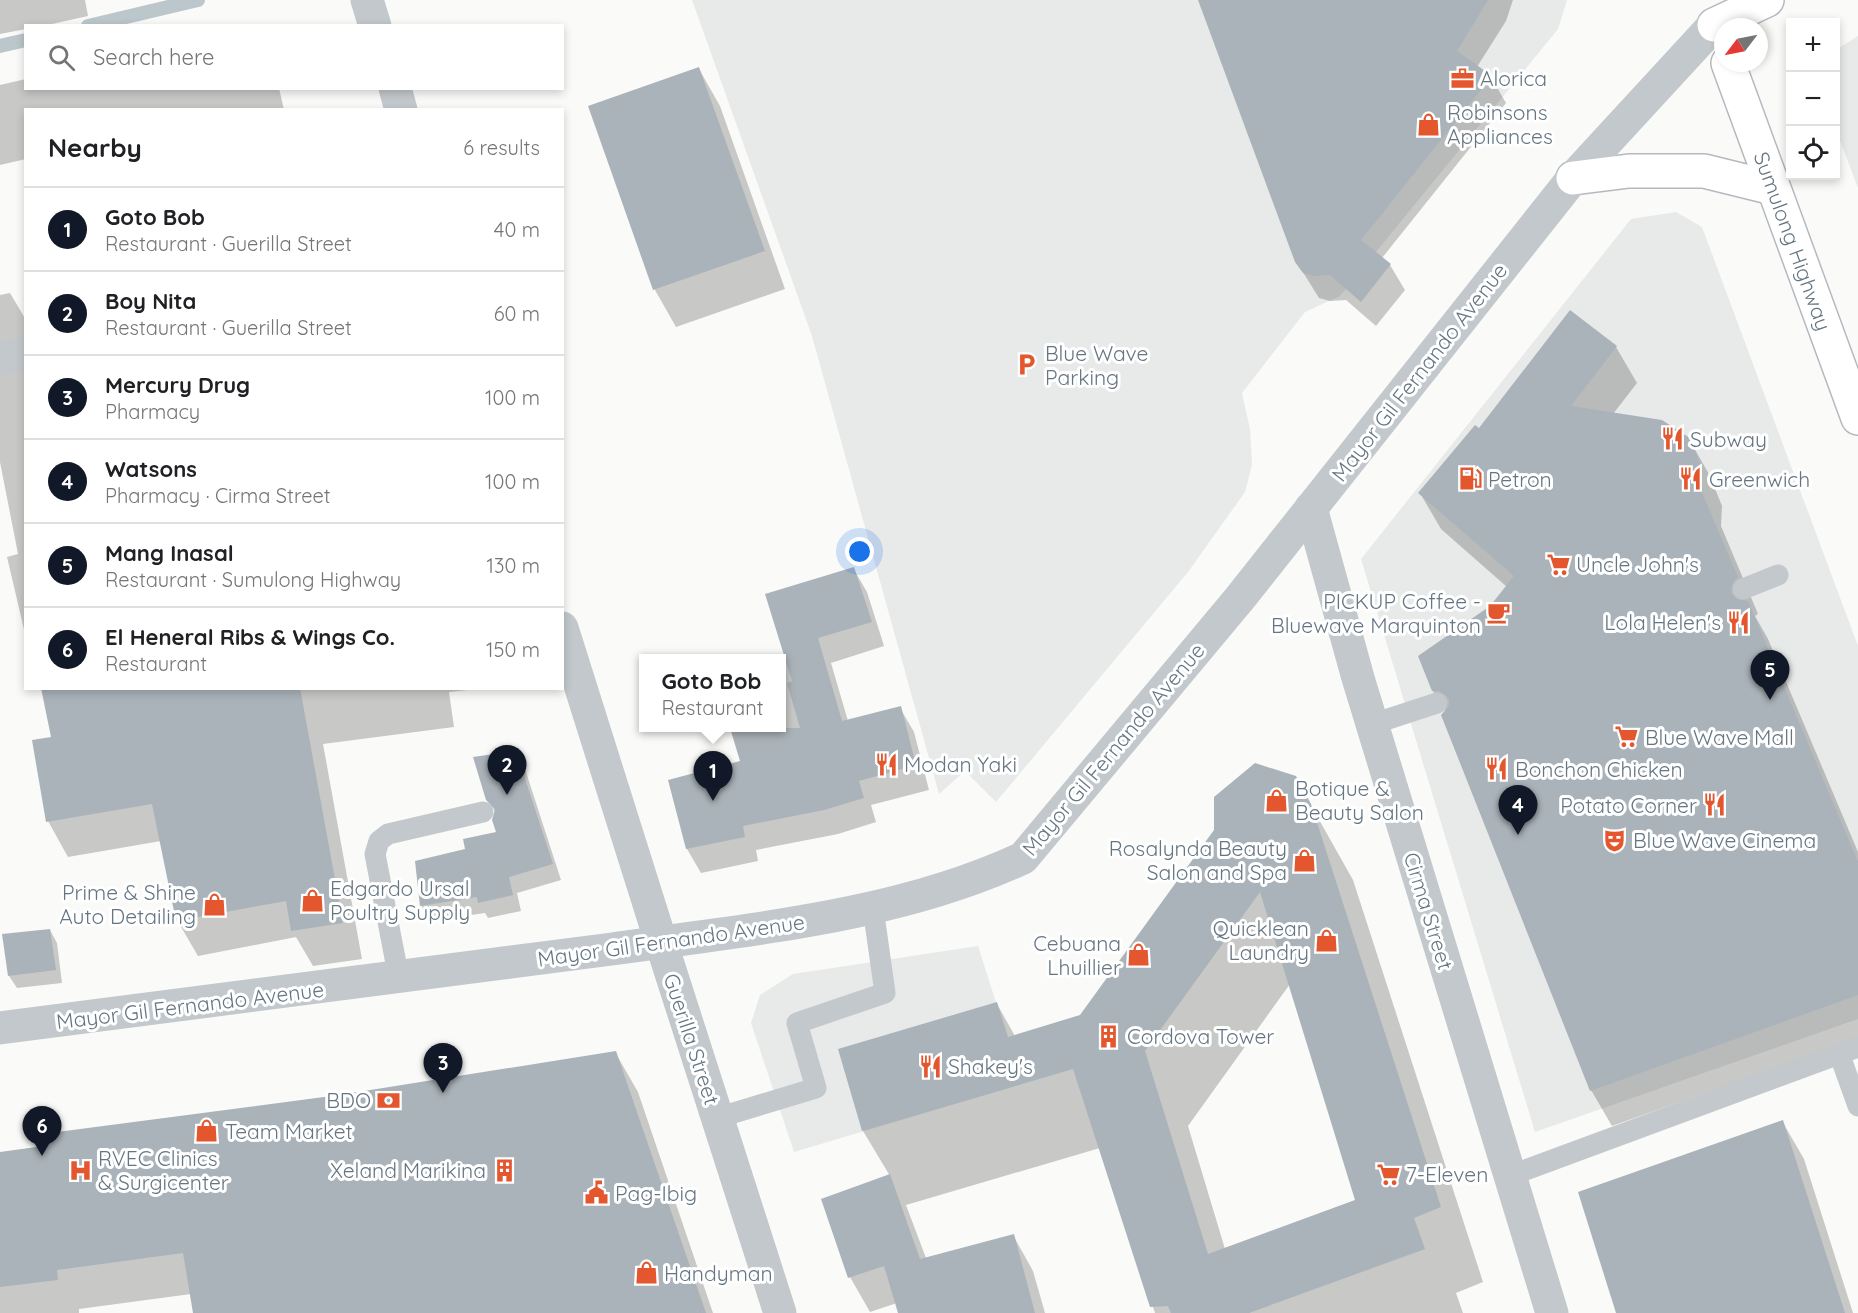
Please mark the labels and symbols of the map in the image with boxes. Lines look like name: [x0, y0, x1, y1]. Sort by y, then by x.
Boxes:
north arrow: [1714, 18, 1768, 72]
office icon: Alorica: [1449, 65, 1475, 91]
place label: Alorica: [1480, 65, 1547, 91]
place label: Robinsons Appliances: [1447, 99, 1553, 149]
shop icon: Robinsons Appliances: [1416, 111, 1442, 137]
street label: Sumulong Highway: [1749, 148, 1837, 334]
street label: Mayor Gil Fernando Avenue: [1326, 258, 1512, 486]
place label: Blue Wave Parking: [1045, 340, 1148, 390]
parking icon: Blue Wave Parking: [1014, 352, 1040, 378]
restaurant icon: Subway: [1659, 426, 1685, 452]
place label: Subway: [1690, 426, 1767, 452]
fuel station icon: Petron: [1457, 466, 1483, 492]
place label: Petron: [1488, 466, 1552, 492]
restaurant icon: Greenwich: [1678, 466, 1704, 492]
place label: Greenwich: [1709, 466, 1810, 492]
your location: [845, 537, 874, 566]
supermarket icon: Uncle John's: [1545, 551, 1571, 577]
place label: Uncle John's: [1576, 551, 1699, 577]
place label: PICKUP Coffee - Bluewave Marquinton: [1271, 588, 1481, 638]
cafe icon: PICKUP Coffee - Bluewave Marquinton: [1486, 600, 1512, 626]
place label: Lola Helen's: [1604, 609, 1721, 635]
restaurant icon: Lola Helen's: [1726, 609, 1752, 635]
street label: Mayor Gil Fernando Avenue: [1016, 637, 1210, 861]
pin: 5: [1750, 650, 1790, 700]
supermarket icon: Blue Wave Mall: [1614, 724, 1640, 750]
place label: Blue Wave Mall: [1645, 724, 1794, 750]
pin: 2: [488, 746, 526, 795]
restaurant icon: Modan Yaki: [873, 751, 899, 777]
place label: Modan Yaki: [904, 751, 1017, 777]
pin: 1: [694, 752, 732, 801]
restaurant icon: Bonchon Chicken: [1484, 756, 1510, 782]
place label: Bonchon Chicken: [1515, 756, 1683, 782]
place label: Botique & Beauty Salon: [1295, 775, 1424, 825]
pin: 4: [1498, 786, 1538, 835]
shop icon: Botique & Beauty Salon: [1264, 787, 1290, 813]
place label: Potato Corner: [1560, 792, 1697, 818]
restaurant icon: Potato Corner: [1702, 792, 1728, 818]
theatre icon: Blue Wave Cinema: [1602, 827, 1628, 853]
place label: Blue Wave Cinema: [1633, 827, 1816, 853]
place label: Rosalynda Beauty Salon and Spa: [1109, 835, 1287, 885]
shop icon: Rosalynda Beauty Salon and Spa: [1292, 847, 1318, 873]
street label: Cirma Street: [1399, 849, 1459, 973]
place label: Edgardo Ursal Poultry Supply: [330, 875, 470, 925]
place label: Prime & Shine Auto Detailing: [59, 879, 196, 929]
shop icon: Edgardo Ursal Poultry Supply: [299, 887, 325, 913]
shop icon: Prime & Shine Auto Detailing: [201, 891, 227, 917]
street label: Mayor Gil Fernando Avenue: [536, 908, 806, 972]
place label: Quicklean Laundry: [1213, 915, 1309, 965]
shop icon: Quicklean Laundry: [1314, 927, 1340, 953]
place label: Cebuana Lhuillier: [1033, 930, 1121, 980]
shop icon: Cebuana Lhuillier: [1126, 942, 1152, 968]
street label: Guerilla Street: [659, 970, 725, 1108]
street label: Mayor Gil Fernando Avenue: [55, 976, 325, 1034]
building icon: Cordova Tower: [1096, 1023, 1122, 1049]
place label: Cordova Tower: [1127, 1023, 1274, 1049]
pin: 3: [424, 1044, 462, 1093]
restaurant icon: Shakey's: [917, 1053, 943, 1079]
place label: Shakey's: [948, 1053, 1033, 1079]
place label: BDO: [326, 1087, 371, 1113]
bank icon: BDO: [376, 1087, 402, 1113]
pin: 6: [22, 1106, 62, 1156]
shop icon: Team Market: [194, 1118, 220, 1144]
place label: Team Market: [225, 1118, 353, 1144]
place label: RVEC Clinics & Surgicenter: [98, 1145, 229, 1195]
hospital icon: RVEC Clinics & Surgicenter: [67, 1157, 93, 1183]
place label: Xeland Marikina: [330, 1157, 486, 1183]
building icon: Xeland Marikina: [491, 1157, 517, 1183]
supermarket icon: 7-Eleven: [1375, 1161, 1401, 1187]
place label: 7-Eleven: [1406, 1161, 1488, 1187]
public building icon: Pag-Ibig: [584, 1180, 610, 1206]
place label: Pag-Ibig: [615, 1180, 697, 1206]
shop icon: Handyman: [633, 1260, 659, 1286]
place label: Handyman: [664, 1260, 773, 1286]

